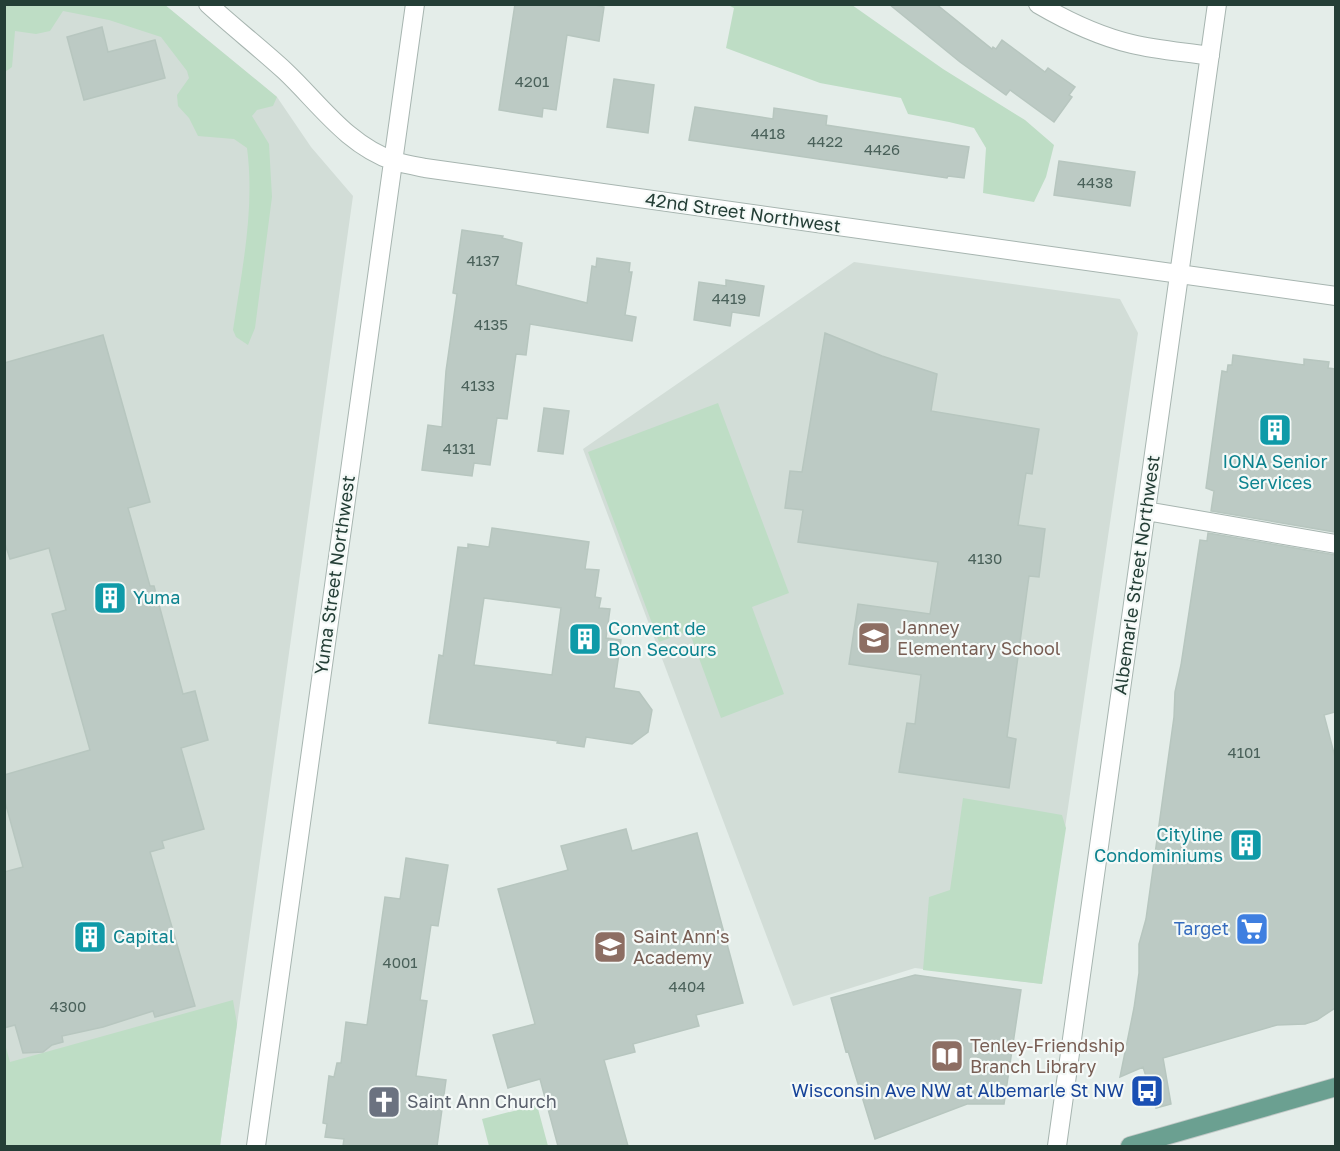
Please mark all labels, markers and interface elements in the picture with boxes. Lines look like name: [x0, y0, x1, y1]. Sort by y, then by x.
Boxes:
house number: 4201: [515, 72, 549, 90]
house number: 4418: [751, 124, 785, 142]
house number: 4422: [807, 132, 843, 150]
house number: 4426: [864, 140, 900, 158]
house number: 4438: [1077, 173, 1113, 191]
street label: 42nd Street Northwest: [644, 187, 842, 237]
house number: 4137: [466, 251, 500, 269]
house number: 4419: [712, 289, 746, 307]
house number: 4135: [474, 315, 508, 333]
house number: 4133: [461, 376, 495, 394]
building icon: IONA Senior Services: [1257, 412, 1293, 448]
house number: 4131: [443, 439, 475, 457]
place label: IONA Senior Services: [1223, 450, 1327, 493]
street label: Albemarle Street Northwest: [1108, 454, 1164, 696]
street label: Yuma Street Northwest: [309, 474, 359, 676]
house number: 4130: [968, 549, 1002, 567]
building icon: Yuma: [92, 580, 128, 616]
place label: Yuma: [133, 586, 180, 608]
place label: Janney Elementary School: [897, 616, 1061, 659]
place label: Convent de Bon Secours: [608, 617, 716, 660]
school or university icon: Janney Elementary School: [856, 620, 892, 656]
building icon: Convent de Bon Secours: [567, 621, 603, 657]
house number: 4101: [1227, 743, 1261, 761]
place label: Cityline Condominiums: [1094, 823, 1223, 866]
building icon: Cityline Condominiums: [1228, 827, 1264, 863]
supermarket icon: Target: [1234, 911, 1270, 947]
place label: Target: [1174, 917, 1229, 939]
building icon: Capital: [72, 919, 108, 955]
place label: Capital: [113, 925, 175, 947]
place label: Saint Ann's Academy: [633, 925, 730, 968]
school or university icon: Saint Ann's Academy: [592, 929, 628, 965]
house number: 4001: [382, 953, 418, 971]
house number: 4404: [669, 977, 705, 995]
house number: 4300: [50, 997, 86, 1015]
place label: Tenley-Friendship Branch Library: [970, 1034, 1125, 1077]
library icon: Tenley-Friendship Branch Library: [929, 1038, 965, 1074]
bus stop icon: Wisconsin Ave NW at Albemarle St NW: [1129, 1073, 1165, 1109]
place label: Wisconsin Ave NW at Albemarle St NW: [792, 1079, 1124, 1101]
church icon: Saint Ann Church: [366, 1084, 402, 1120]
place label: Saint Ann Church: [407, 1090, 557, 1112]

